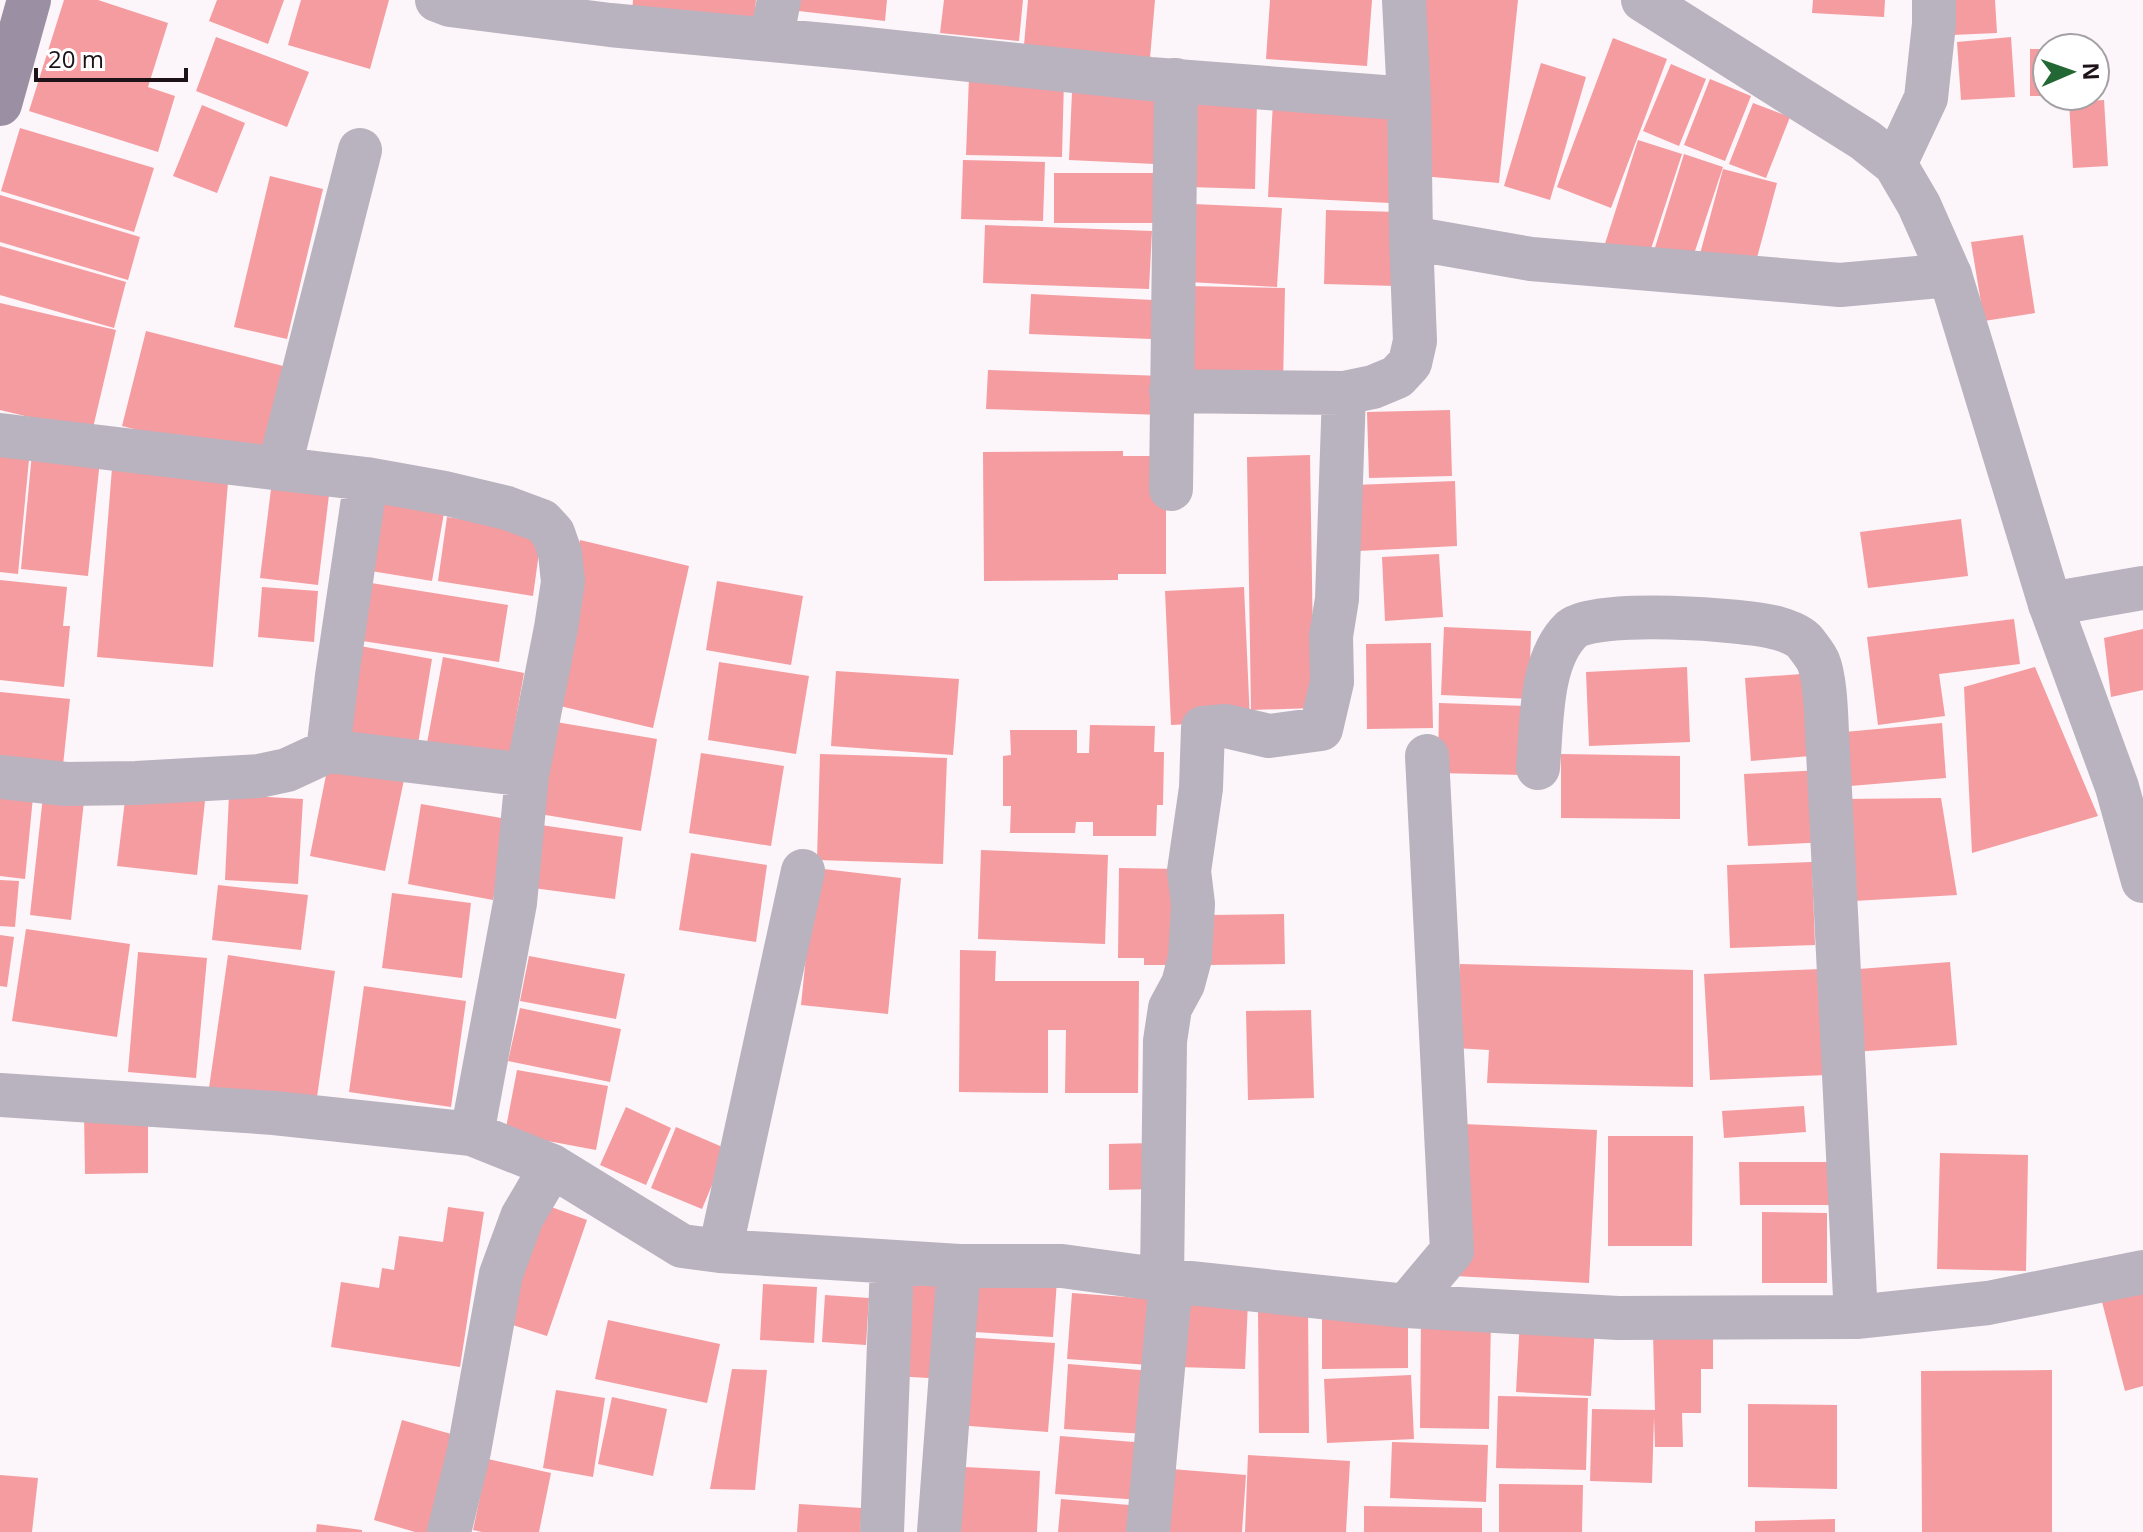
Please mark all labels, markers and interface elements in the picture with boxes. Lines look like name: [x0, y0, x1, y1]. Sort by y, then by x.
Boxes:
scale bar: [36, 32, 186, 82]
north arrow: [2031, 32, 2111, 112]
text: 20 m: [48, 42, 104, 75]
text: N: [2077, 62, 2107, 81]

